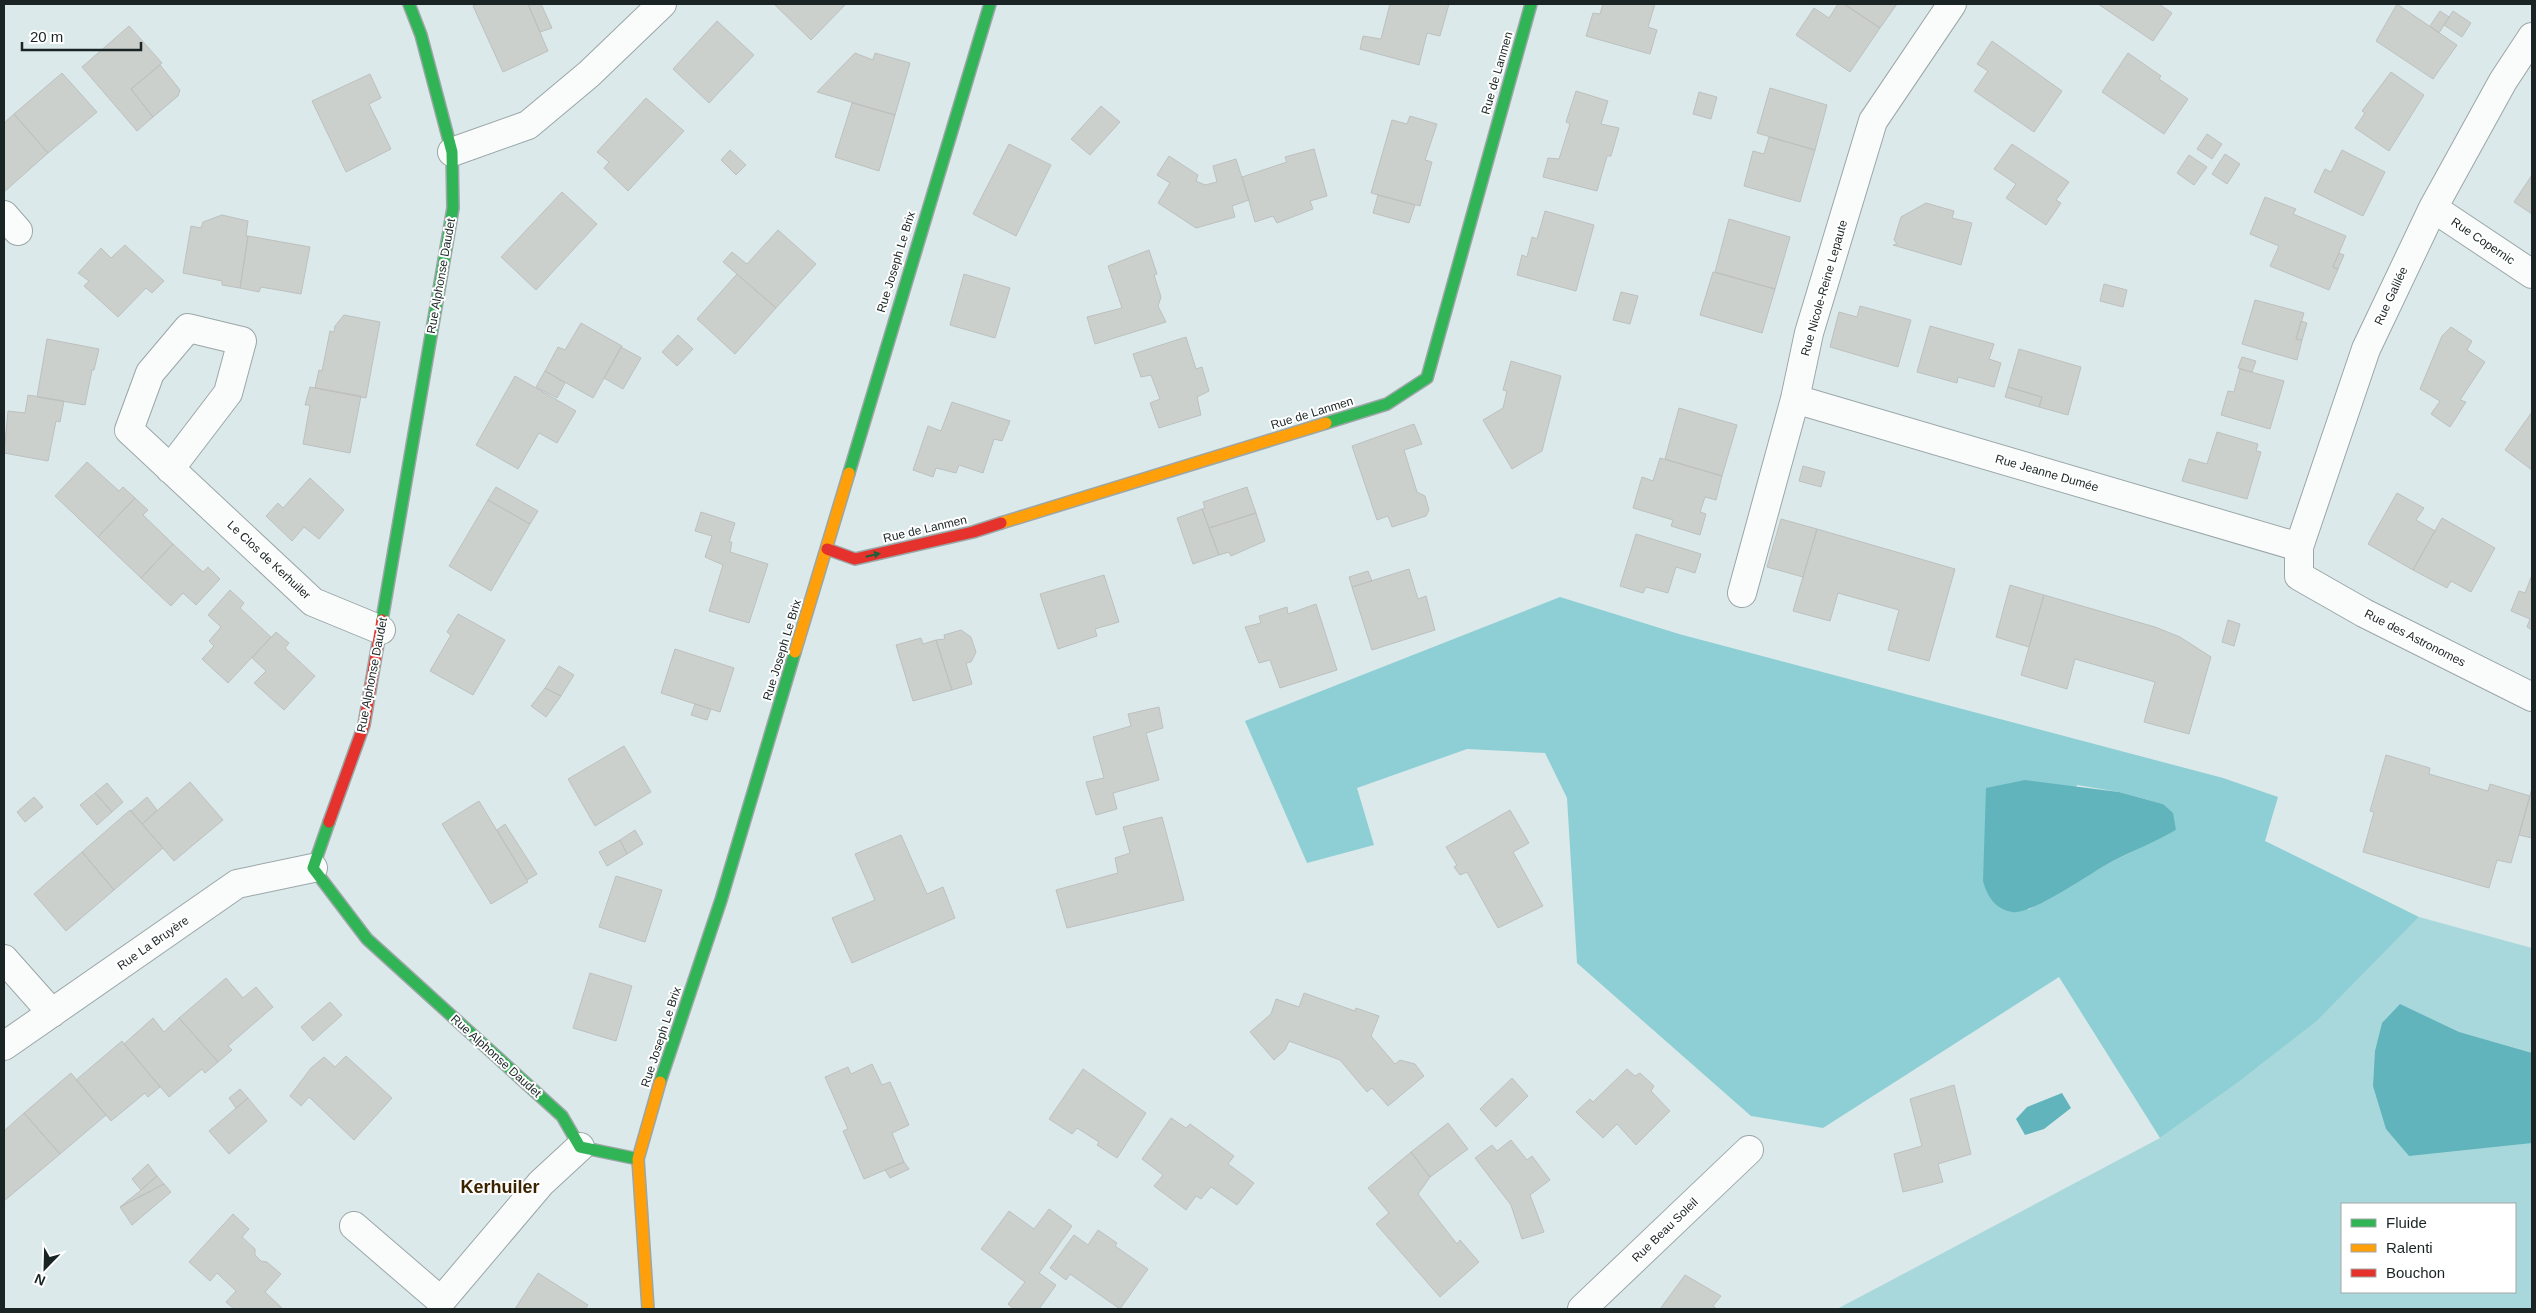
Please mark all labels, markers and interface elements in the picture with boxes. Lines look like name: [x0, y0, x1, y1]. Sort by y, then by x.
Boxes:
scale bar: [22, 20, 141, 52]
text: 20 m: [30, 28, 63, 45]
street label: Rue de Lanmen: [1479, 30, 1515, 116]
street label: Rue Joseph Le Brix: [874, 210, 918, 314]
street label: Rue Copernic: [2449, 215, 2517, 267]
street label: Rue Alphonse Daudet: [424, 217, 458, 335]
street label: Rue Nicole-Reine Lepaute: [1798, 218, 1850, 358]
street label: Rue Galilée: [2371, 264, 2411, 327]
street label: Rue de Lanmen: [1269, 394, 1355, 432]
street label: Rue Jeanne Dumée: [1994, 452, 2101, 495]
street label: Rue de Lanmen: [882, 513, 968, 545]
street label: Le Clos de Kerhuiler: [224, 518, 314, 602]
one-way arrow: [866, 550, 882, 558]
street label: Rue Joseph Le Brix: [760, 598, 804, 702]
street label: Rue des Astronomes: [2362, 606, 2468, 670]
street label: Rue Alphonse Daudet: [354, 616, 390, 734]
street label: Rue La Bruyère: [115, 913, 192, 973]
street label: Rue Joseph Le Brix: [638, 985, 684, 1089]
street label: Rue Alphonse Daudet: [448, 1012, 545, 1101]
district label: Kerhuiler: [460, 1177, 540, 1197]
street label: Rue Beau Soleil: [1629, 1195, 1701, 1265]
legend: [2341, 1203, 2516, 1293]
text: Fluide: [2386, 1214, 2427, 1231]
text: Ralenti: [2386, 1239, 2433, 1256]
north arrow: [20, 1243, 70, 1293]
text: Bouchon: [2386, 1264, 2445, 1281]
text: N: [32, 1271, 48, 1289]

